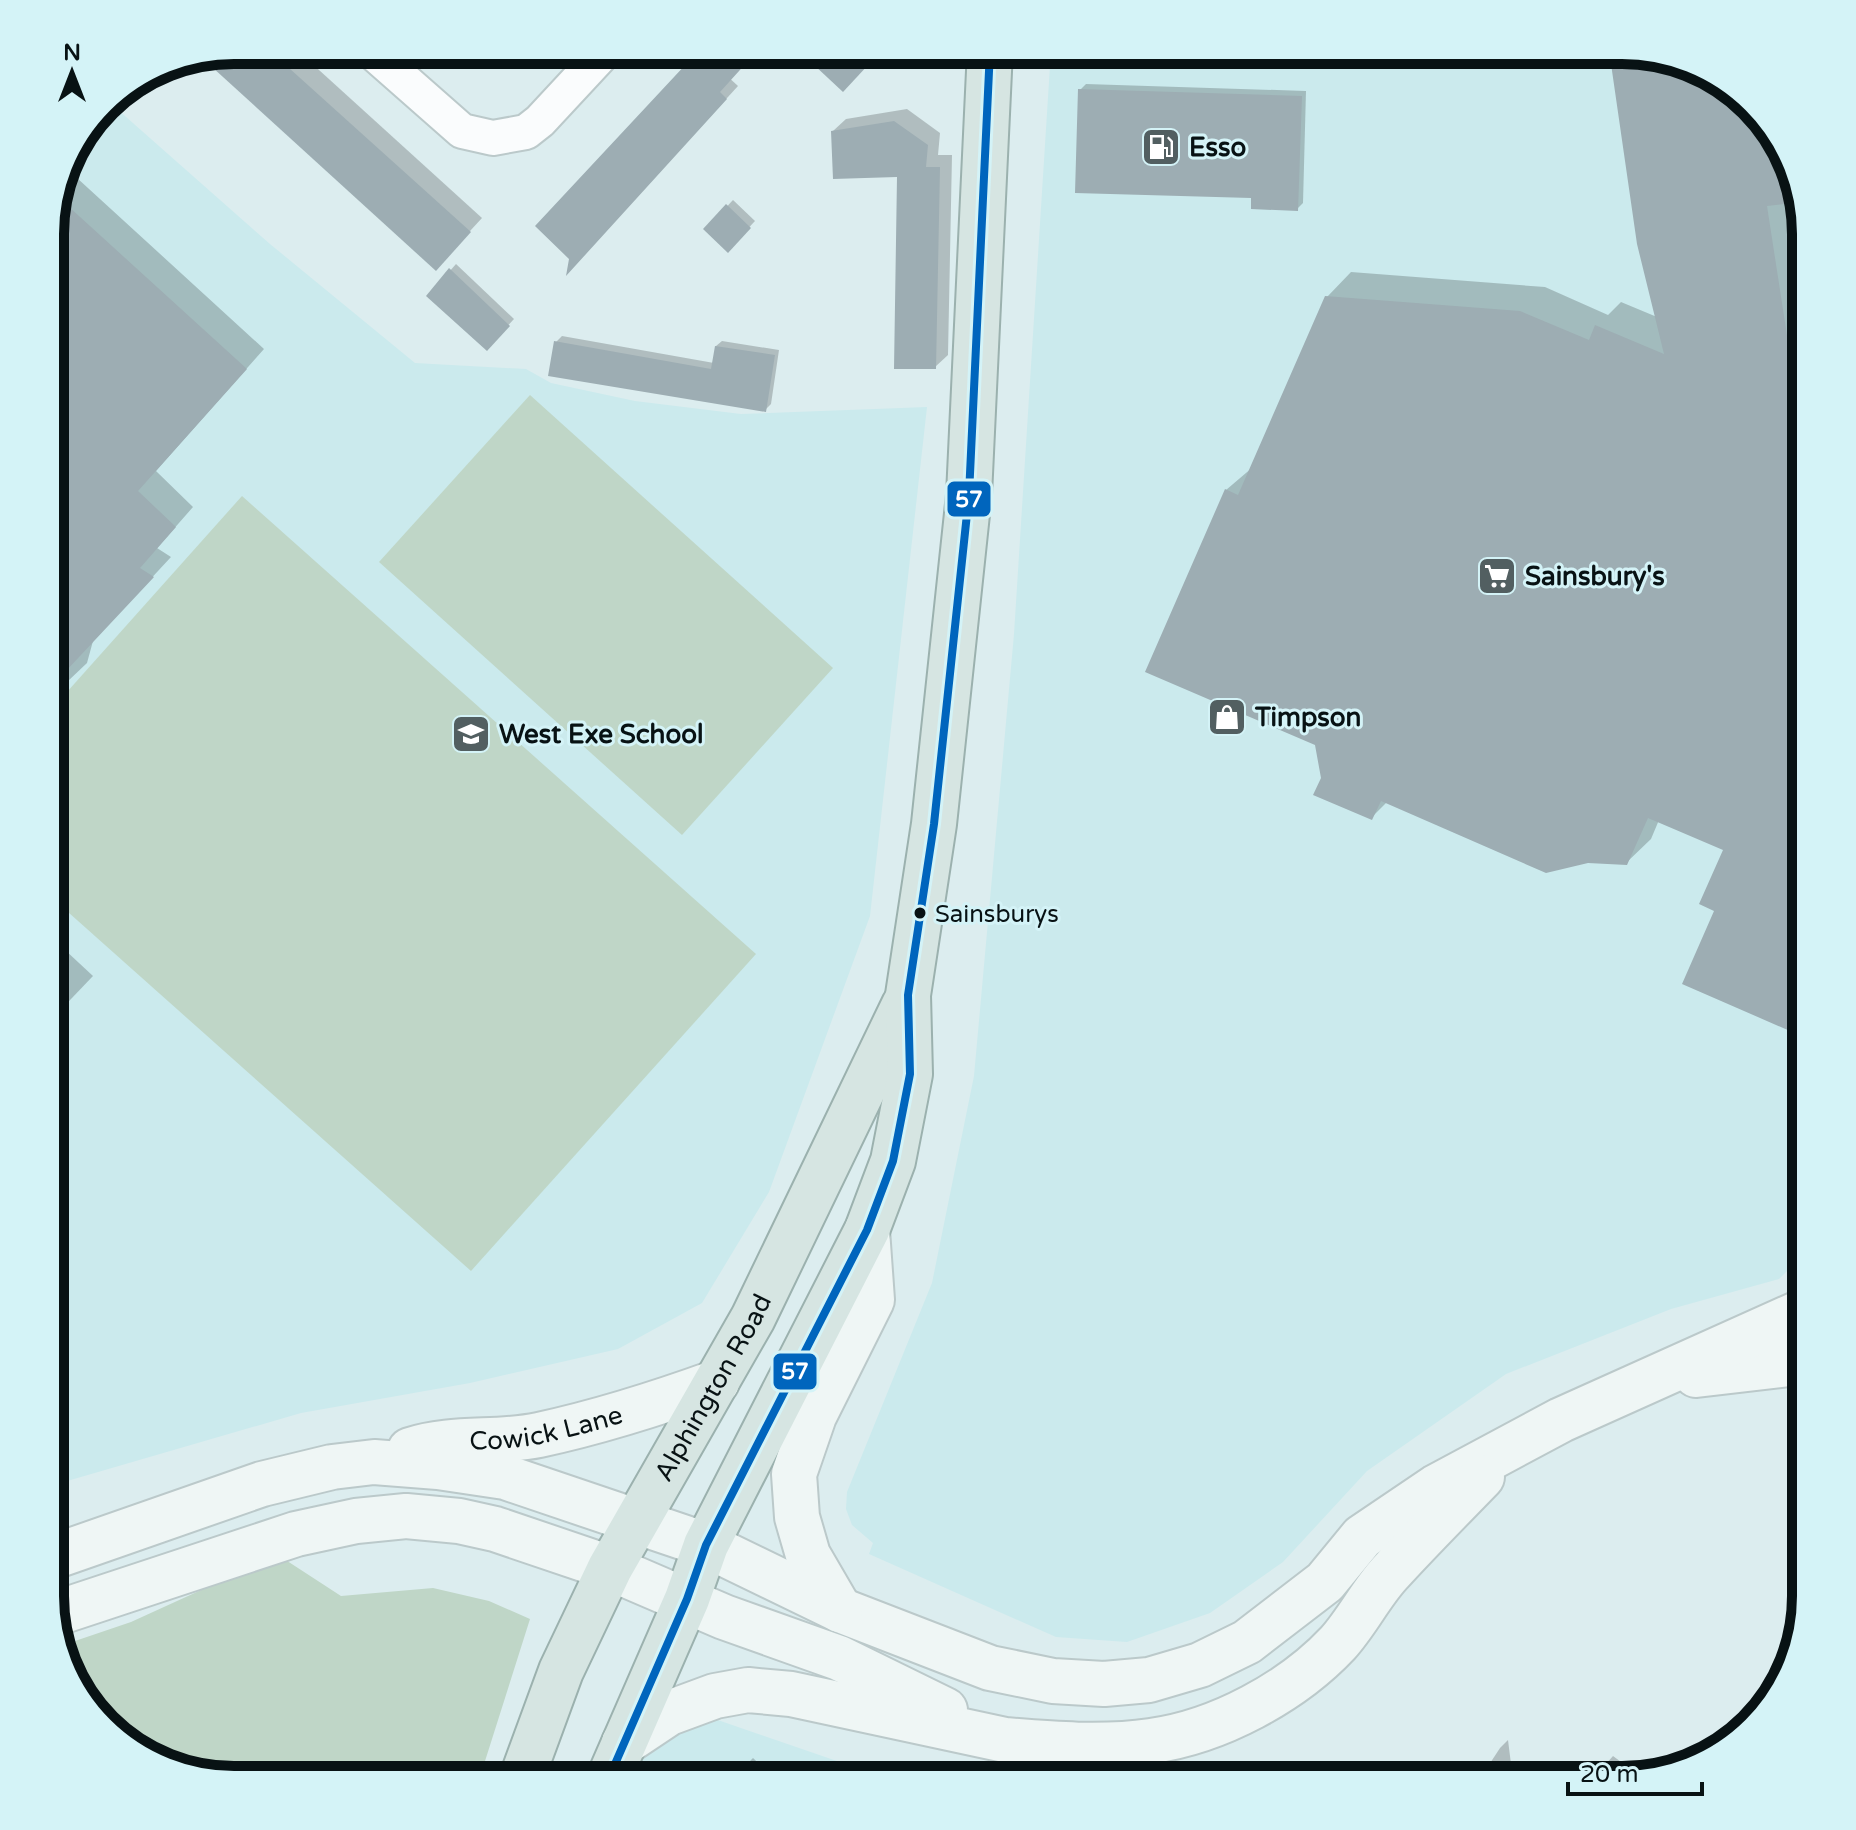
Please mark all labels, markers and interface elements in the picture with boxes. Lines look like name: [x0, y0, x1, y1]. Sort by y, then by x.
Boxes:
north arrow: [32, 32, 112, 112]
text: N: [63, 40, 81, 66]
fuel station icon: Esso: [1140, 126, 1182, 168]
place label: Esso: [1189, 132, 1246, 163]
line badge: 57: [946, 480, 992, 518]
text: 57: [955, 487, 983, 513]
supermarket icon: Sainsbury's: [1476, 555, 1518, 597]
place label: Sainsbury's: [1525, 561, 1665, 592]
shop icon: Timpson: [1206, 696, 1248, 738]
place label: Timpson: [1254, 702, 1361, 733]
school or university icon: West Exe School: [450, 713, 492, 755]
place label: West Exe School: [499, 719, 704, 750]
place label: Sainsburys: [935, 900, 1059, 929]
marker: Sainsburys: [912, 905, 928, 921]
street label: Alphington Road: [648, 1289, 778, 1487]
line badge: 57: [772, 1352, 818, 1391]
text: 57: [781, 1359, 809, 1385]
street label: Cowick Lane: [469, 1399, 626, 1457]
scale bar: [1568, 1746, 1702, 1796]
text: 20 m: [1580, 1760, 1638, 1789]

